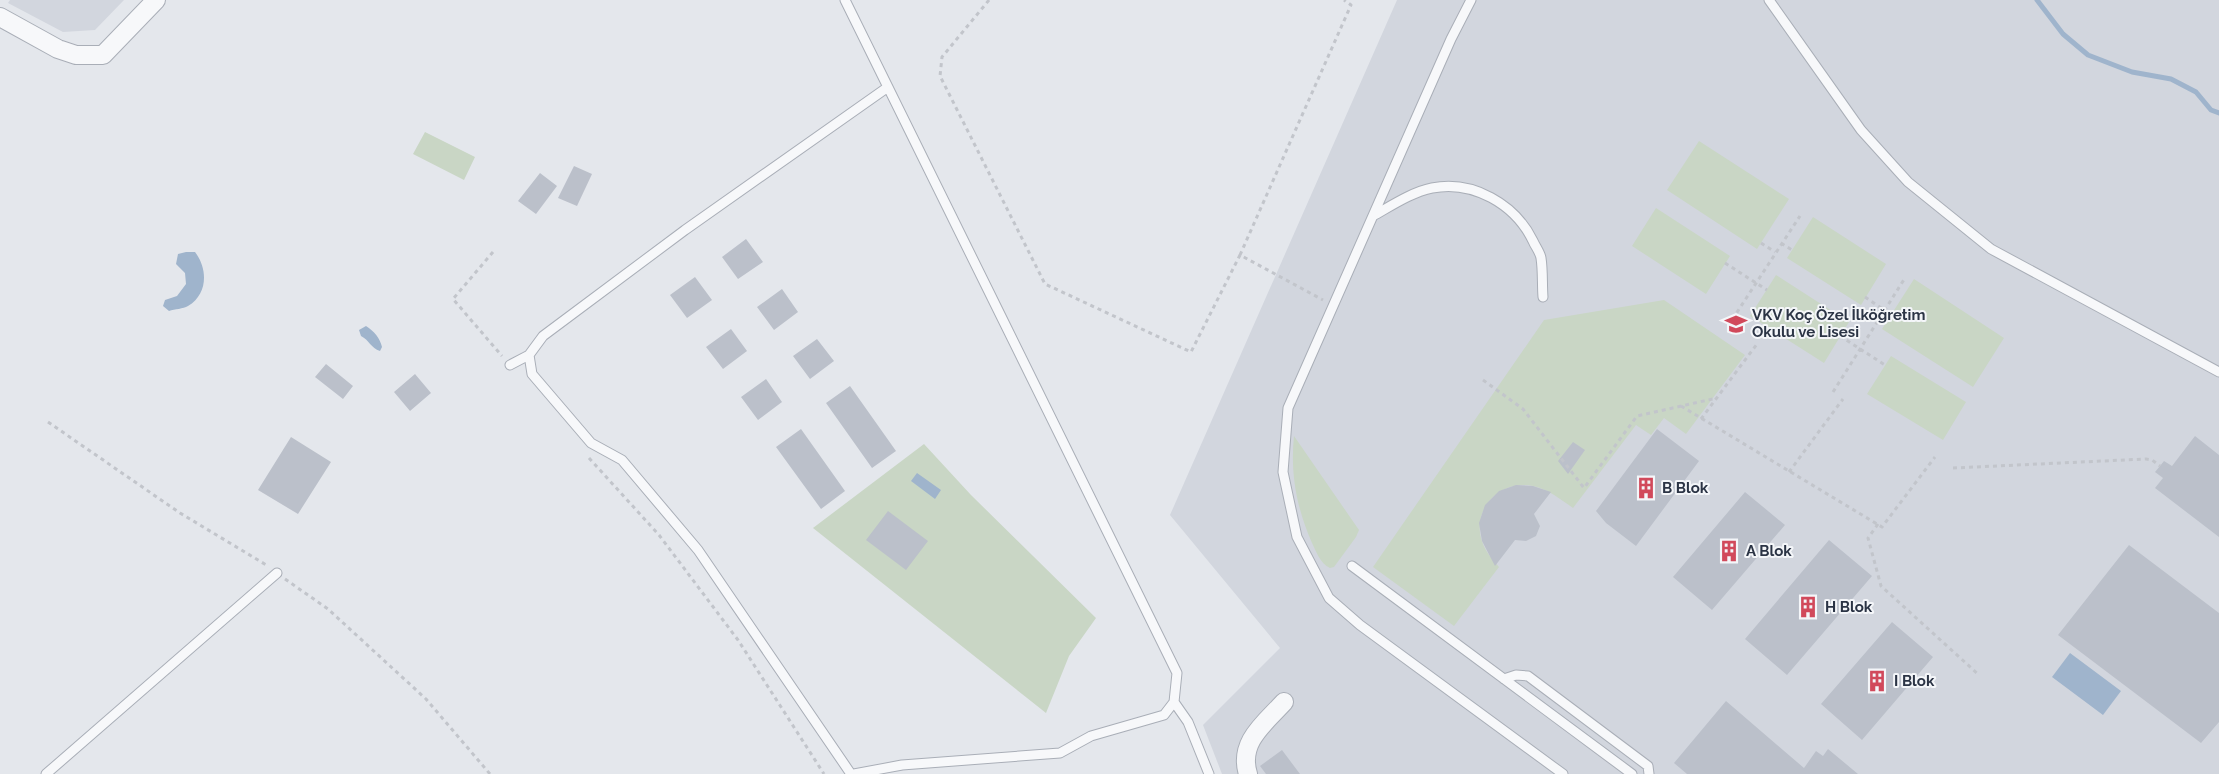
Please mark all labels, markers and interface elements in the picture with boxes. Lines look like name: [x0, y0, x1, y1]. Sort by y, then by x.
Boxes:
place label: VKV Koç Özel İlköğretim Okulu ve Lisesi: [1752, 306, 1925, 341]
school or university icon: VKV Koç Özel İlköğretim Okulu ve Lisesi: [1723, 311, 1749, 337]
building icon: B Blok: [1633, 475, 1659, 501]
place label: B Blok: [1662, 479, 1709, 497]
building icon: A Blok: [1716, 538, 1742, 564]
place label: A Blok: [1746, 542, 1792, 560]
building icon: H Blok: [1795, 594, 1821, 620]
place label: H Blok: [1825, 598, 1873, 616]
building icon: I Blok: [1864, 668, 1890, 694]
place label: I Blok: [1894, 672, 1935, 690]

